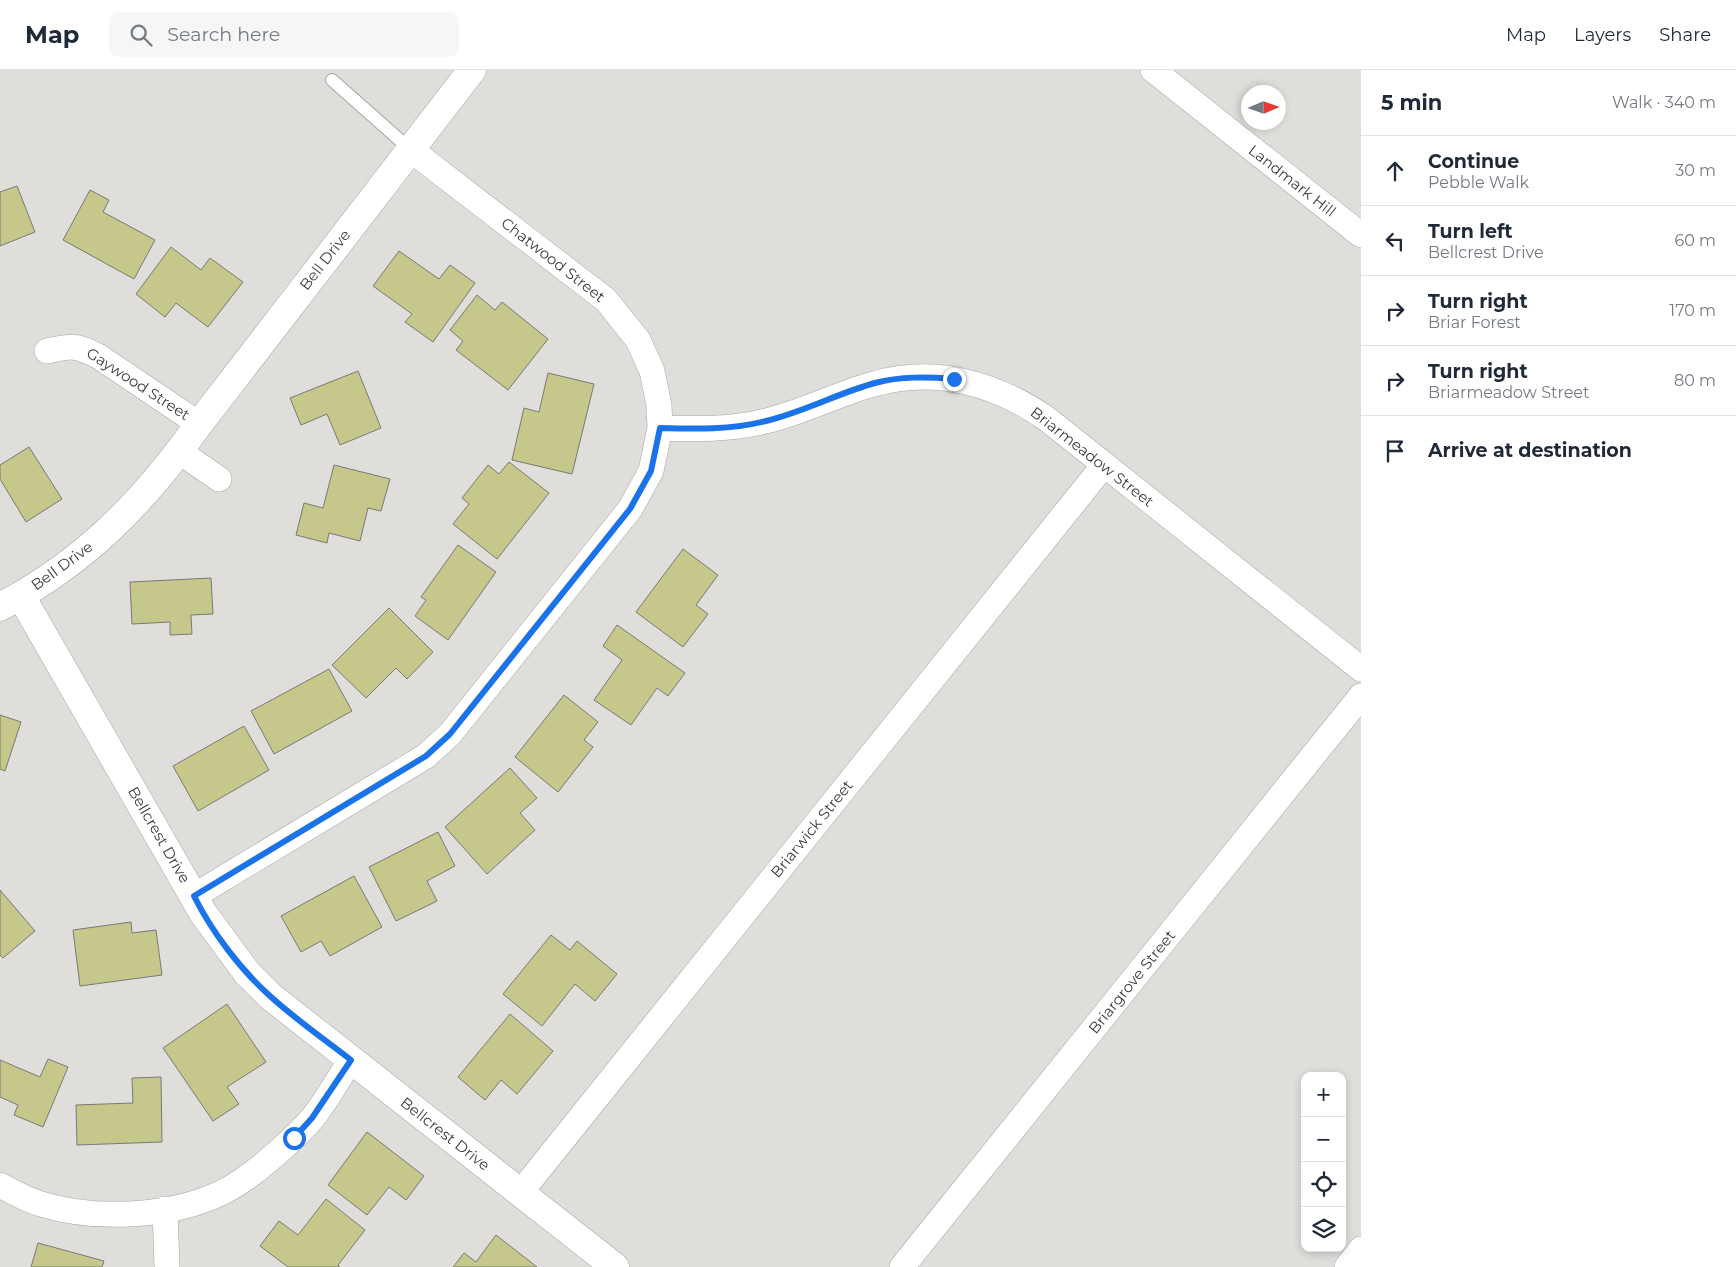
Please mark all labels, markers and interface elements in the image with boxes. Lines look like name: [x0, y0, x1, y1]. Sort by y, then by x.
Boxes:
search box: [109, 12, 459, 57]
text: Map: [25, 20, 79, 49]
icon: search: [127, 21, 155, 49]
text: Search here: [167, 23, 280, 46]
text: Map: [1506, 24, 1546, 46]
text: Layers: [1574, 24, 1631, 46]
text: Share: [1659, 24, 1711, 46]
north arrow: [1241, 85, 1286, 130]
text: 5 min: [1381, 90, 1442, 115]
text: Walk · 340 m: [1612, 93, 1716, 112]
street label: Landmark Hill: [1245, 141, 1340, 221]
text: Continue: [1428, 150, 1519, 173]
icon: ahead: [1381, 157, 1409, 185]
text: 30 m: [1675, 161, 1716, 180]
text: Pebble Walk: [1428, 173, 1529, 192]
street label: Chatwood Street: [498, 213, 609, 306]
text: Turn left: [1428, 220, 1513, 243]
street label: Bell Drive: [295, 226, 354, 294]
icon: left: [1381, 227, 1409, 255]
text: 60 m: [1674, 231, 1716, 250]
text: Bellcrest Drive: [1428, 243, 1544, 262]
text: Turn right: [1428, 290, 1528, 313]
icon: right: [1381, 297, 1409, 325]
text: 170 m: [1669, 301, 1716, 320]
text: Briar Forest: [1428, 313, 1521, 332]
street label: Gaywood Street: [83, 343, 194, 424]
text: Turn right: [1428, 360, 1528, 383]
icon: right: [1381, 367, 1409, 395]
route end: [943, 368, 966, 391]
text: 80 m: [1674, 371, 1716, 390]
text: Briarmeadow Street: [1428, 383, 1590, 402]
street label: Briarmeadow Street: [1027, 403, 1158, 511]
icon: arrive: [1381, 437, 1409, 465]
text: Arrive at destination: [1428, 439, 1632, 462]
street label: Bell Drive: [27, 537, 96, 594]
street label: Briarwick Street: [766, 776, 857, 881]
street label: Bellcrest Drive: [124, 783, 195, 886]
street label: Briargrove Street: [1084, 926, 1179, 1037]
map controls: [1301, 1072, 1346, 1252]
button: +: [1301, 1072, 1346, 1117]
street label: Bellcrest Drive: [397, 1093, 494, 1174]
button: −: [1301, 1117, 1346, 1162]
route start: [283, 1127, 306, 1150]
button: locate: [1301, 1162, 1346, 1207]
button: layers: [1301, 1207, 1346, 1252]

